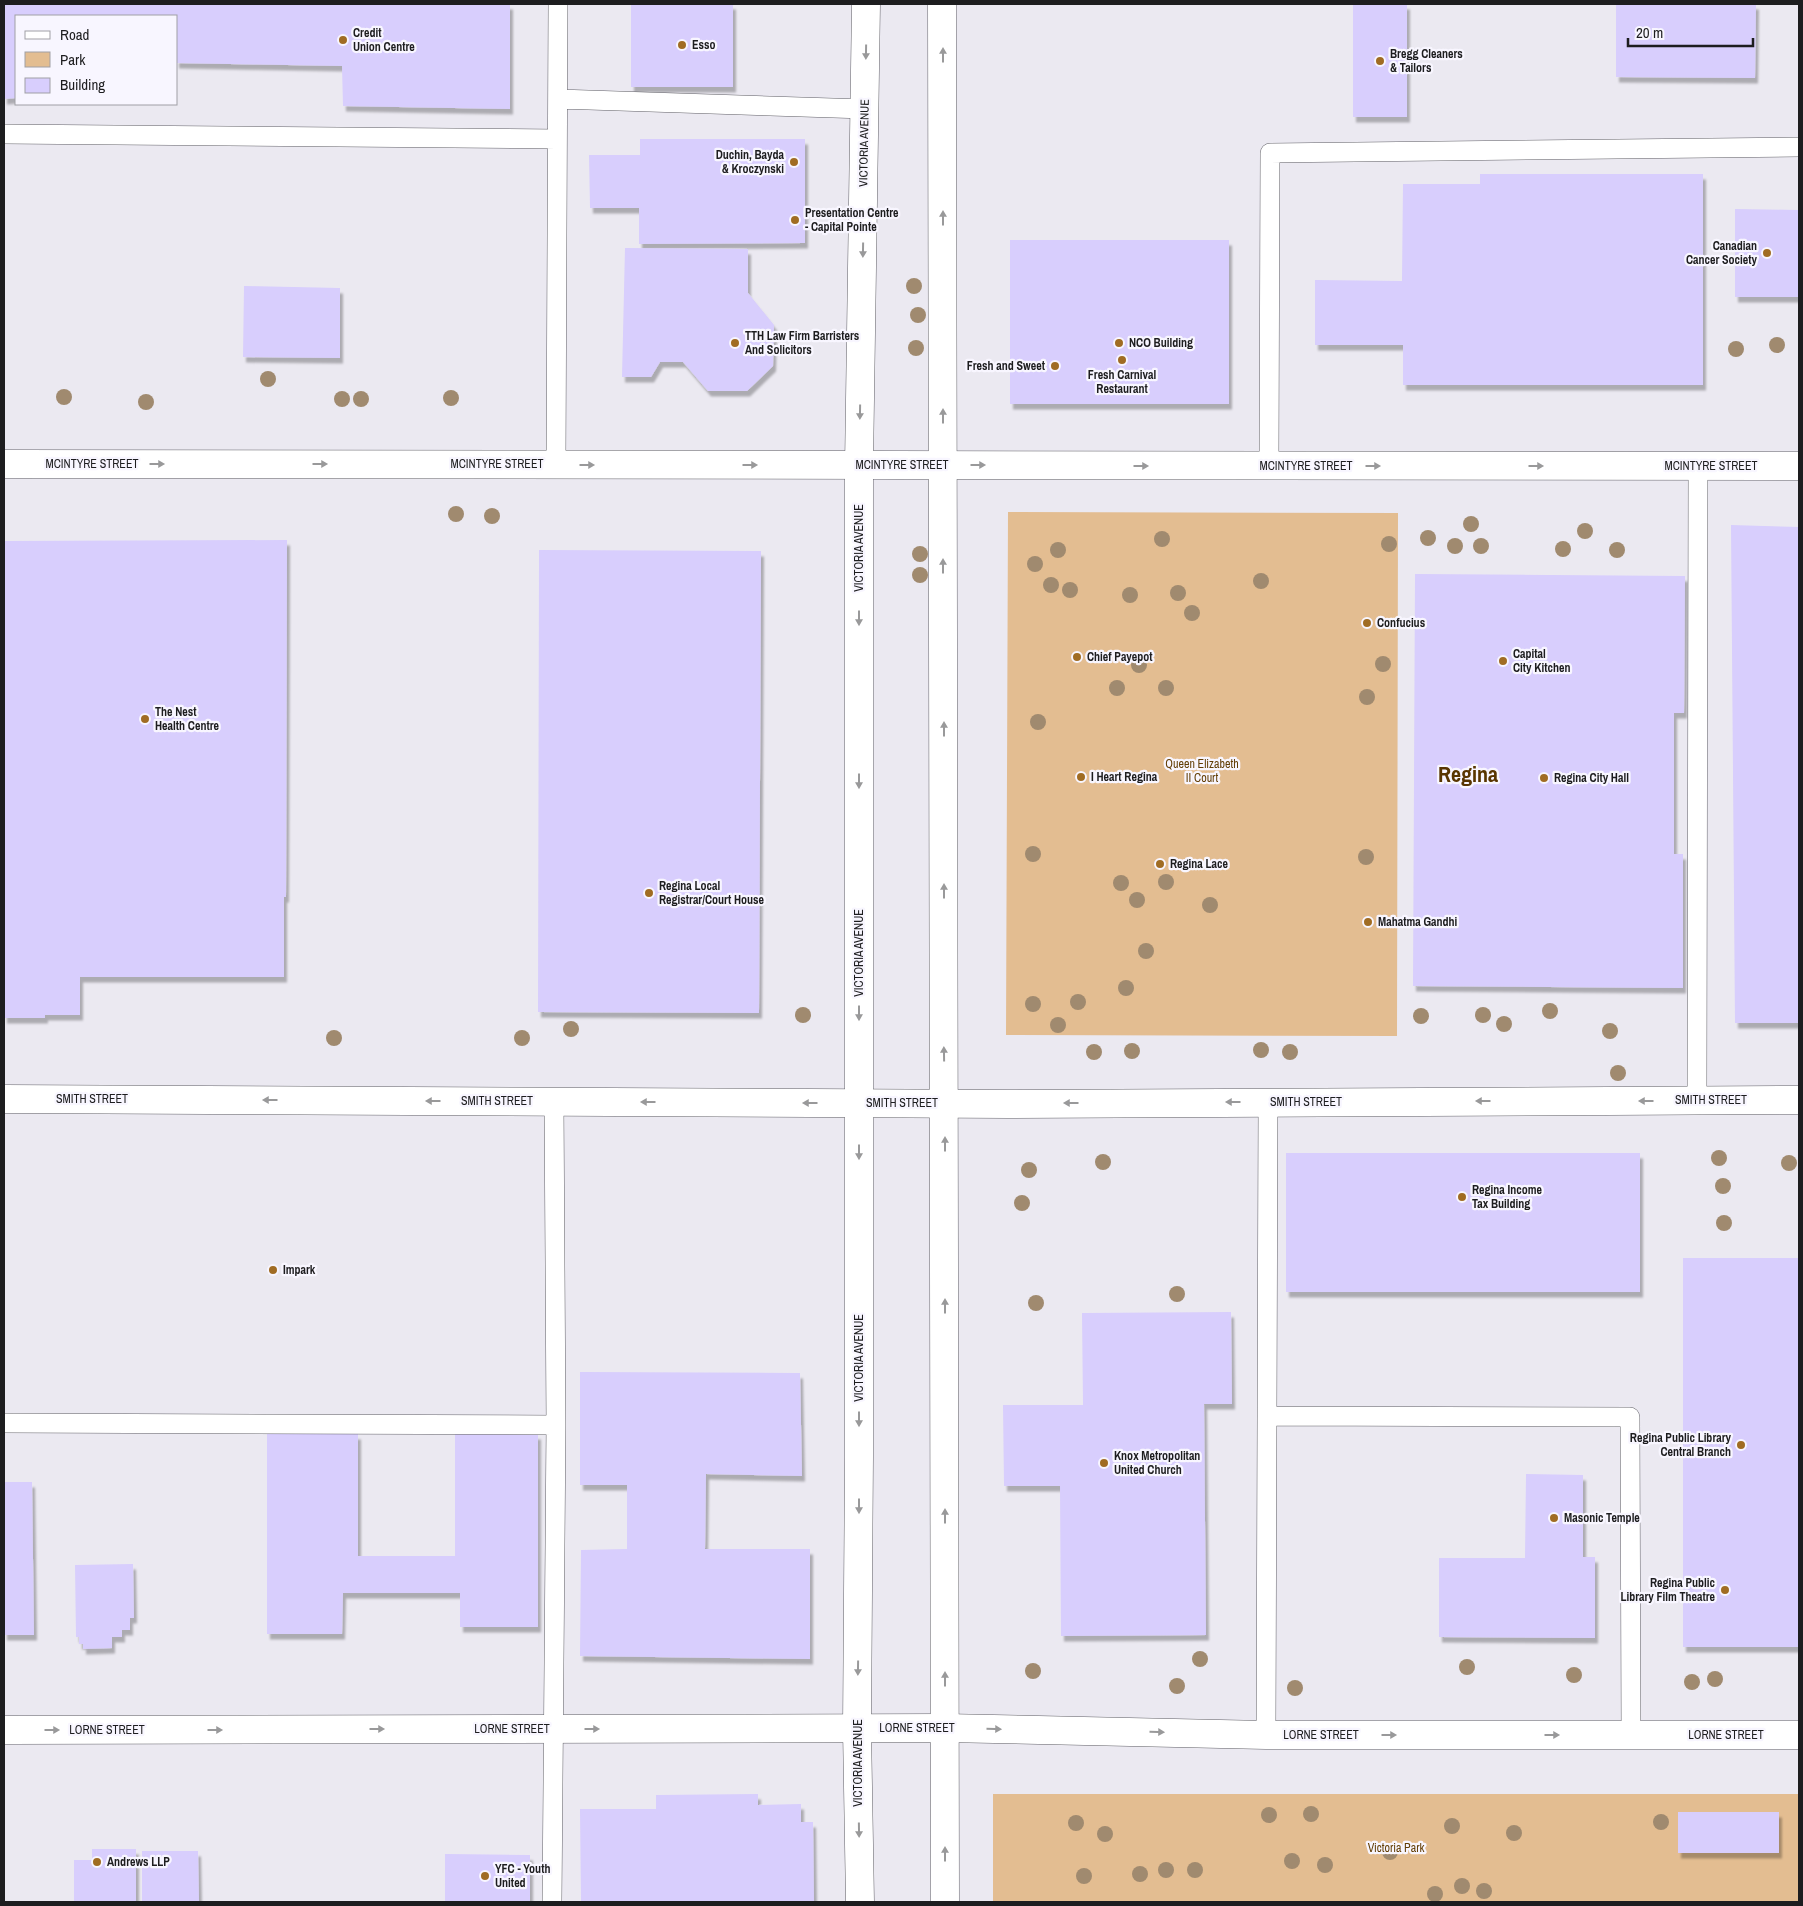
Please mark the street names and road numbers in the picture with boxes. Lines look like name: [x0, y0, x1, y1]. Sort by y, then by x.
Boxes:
street label: VICTORIA AVENUE: [855, 99, 873, 187]
street label: MCINTYRE STREET: [46, 456, 138, 472]
street label: MCINTYRE STREET: [451, 456, 543, 472]
street label: MCINTYRE STREET: [856, 457, 948, 473]
street label: MCINTYRE STREET: [1260, 458, 1352, 474]
street label: MCINTYRE STREET: [1665, 458, 1757, 474]
street label: VICTORIA AVENUE: [851, 504, 867, 592]
street label: VICTORIA AVENUE: [851, 909, 867, 997]
street label: SMITH STREET: [56, 1091, 128, 1107]
street label: SMITH STREET: [1675, 1092, 1747, 1108]
street label: SMITH STREET: [461, 1093, 533, 1109]
street label: SMITH STREET: [1270, 1094, 1342, 1110]
street label: SMITH STREET: [866, 1095, 938, 1111]
street label: VICTORIA AVENUE: [851, 1314, 867, 1402]
street label: VICTORIA AVENUE: [850, 1719, 866, 1807]
street label: LORNE STREET: [879, 1720, 955, 1736]
street label: LORNE STREET: [474, 1721, 550, 1737]
street label: LORNE STREET: [69, 1722, 145, 1738]
street label: LORNE STREET: [1283, 1727, 1359, 1743]
street label: LORNE STREET: [1688, 1727, 1764, 1743]

